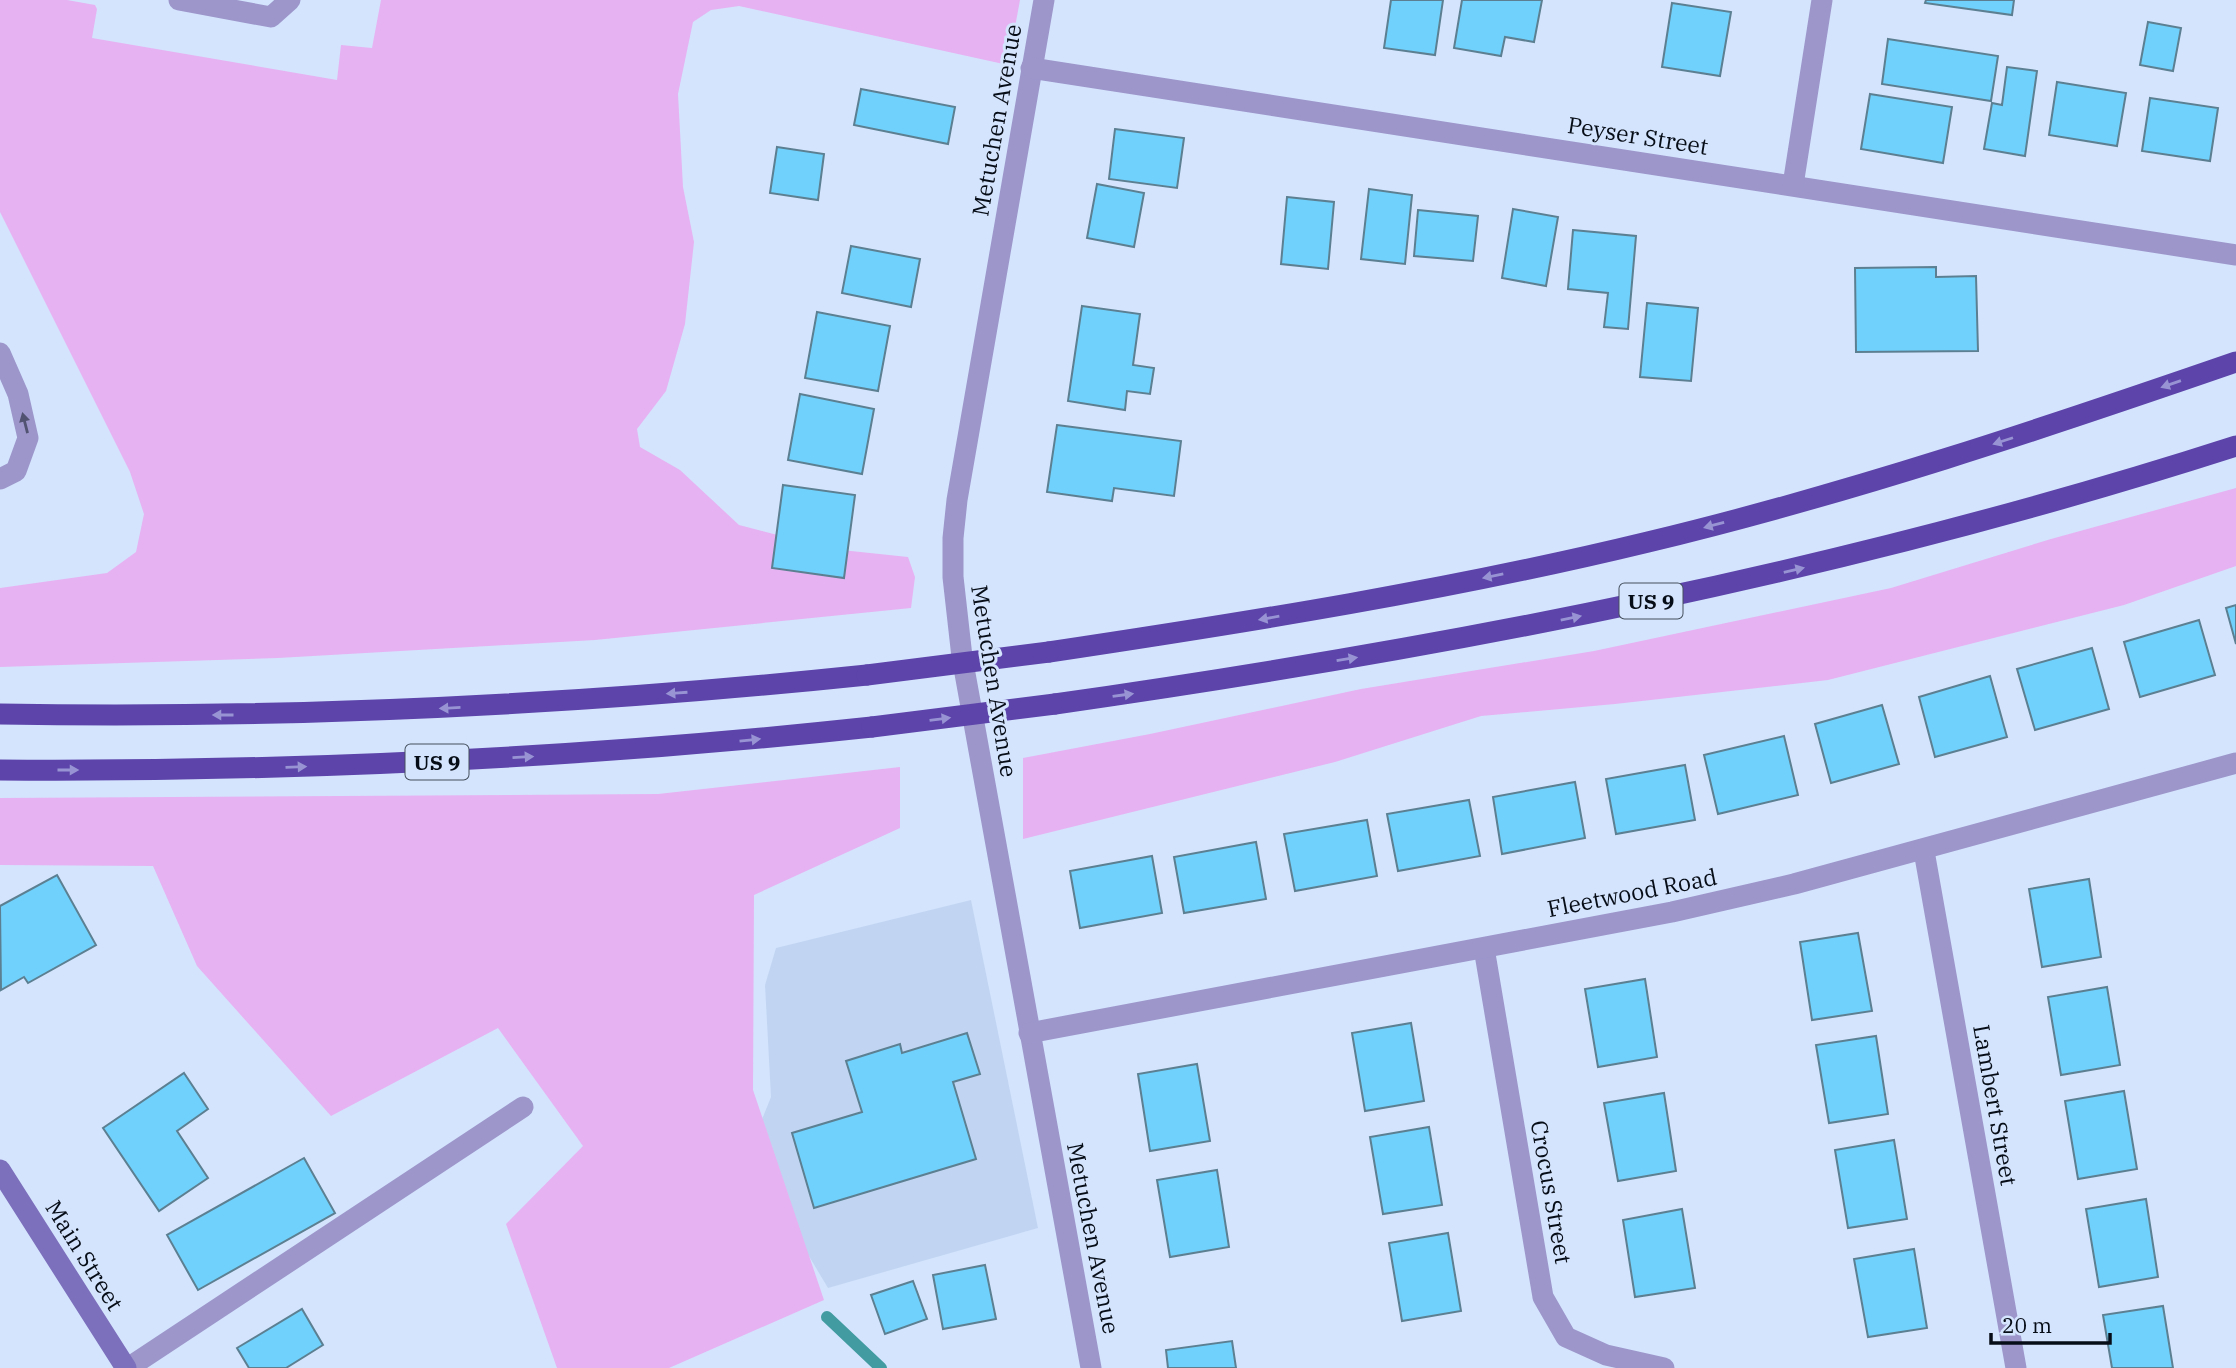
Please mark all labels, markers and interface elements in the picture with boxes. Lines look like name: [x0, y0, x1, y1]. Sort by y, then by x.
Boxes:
street label: Metuchen Avenue: [964, 22, 1028, 218]
street label: Peyser Street: [1566, 109, 1710, 161]
one-way arrow: [2161, 379, 2182, 390]
one-way arrow: [19, 412, 30, 434]
one-way arrow: [1993, 436, 2014, 447]
one-way arrow: [1703, 520, 1725, 531]
one-way arrow: [1783, 564, 1805, 575]
one-way arrow: [1482, 570, 1504, 581]
street label: Metuchen Avenue: [965, 583, 1025, 779]
road number: US 9: [1620, 584, 1682, 618]
one-way arrow: [1560, 612, 1582, 623]
one-way arrow: [1258, 613, 1280, 624]
one-way arrow: [1337, 653, 1359, 664]
one-way arrow: [666, 688, 688, 699]
one-way arrow: [1112, 689, 1134, 700]
one-way arrow: [439, 703, 461, 714]
one-way arrow: [212, 709, 234, 721]
one-way arrow: [929, 713, 951, 724]
one-way arrow: [739, 735, 761, 746]
road number: US 9: [406, 744, 468, 780]
one-way arrow: [512, 751, 534, 762]
one-way arrow: [285, 762, 307, 773]
one-way arrow: [57, 764, 79, 776]
street label: Fleetwood Road: [1545, 861, 1719, 923]
street label: Lambert Street: [1967, 1022, 2025, 1188]
street label: Crocus Street: [1525, 1118, 1579, 1266]
street label: Metuchen Avenue: [1061, 1140, 1127, 1336]
street label: Main Street: [39, 1194, 131, 1316]
scale bar: [1991, 1302, 2110, 1346]
text: 20 m: [2002, 1311, 2052, 1339]

